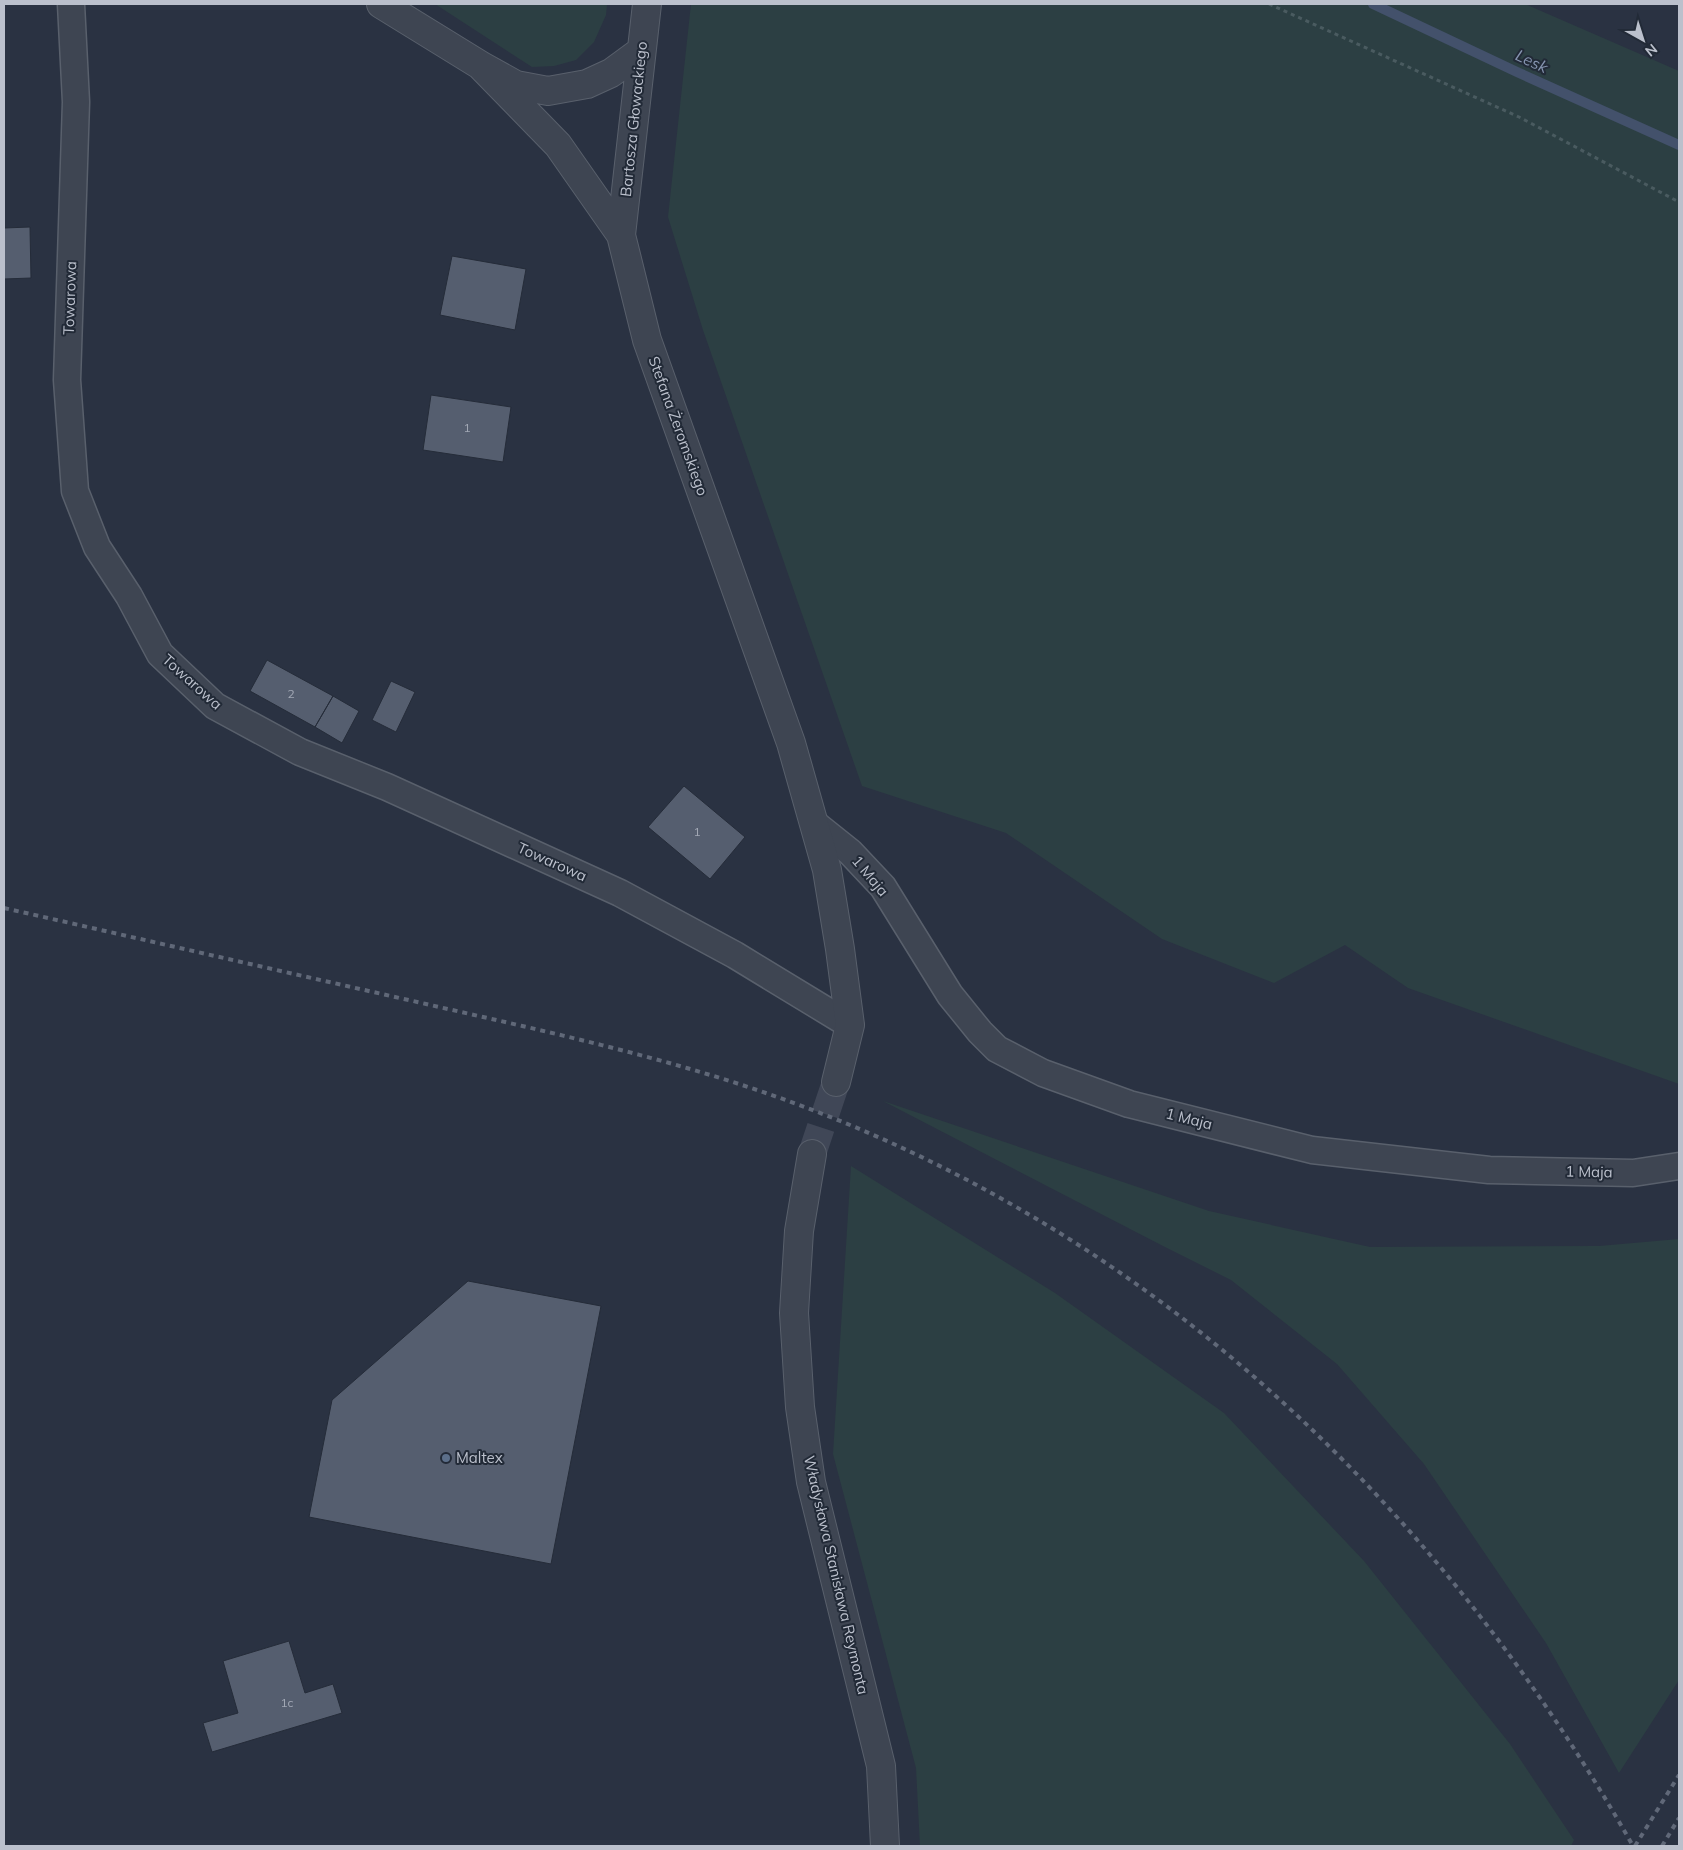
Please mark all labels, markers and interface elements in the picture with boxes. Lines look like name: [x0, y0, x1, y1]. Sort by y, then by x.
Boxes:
north arrow: [1618, 15, 1668, 65]
street label: Bartosza Głowackiego: [616, 40, 651, 198]
text: N: [1641, 40, 1661, 60]
water label: Lesk: [1513, 45, 1552, 77]
street label: Towarowa: [59, 261, 80, 335]
street label: Stefana Żeromskiego: [644, 354, 713, 498]
house number: 1: [463, 420, 471, 435]
street label: Towarowa: [158, 650, 226, 713]
house number: 2: [287, 686, 295, 701]
house number: 1: [693, 824, 701, 839]
street label: Towarowa: [515, 838, 590, 885]
street label: 1 Maja: [848, 851, 893, 900]
street label: 1 Maja: [1164, 1104, 1214, 1133]
street label: 1 Maja: [1565, 1162, 1613, 1181]
place label: Maltex: [456, 1448, 503, 1467]
marker: Maltex: [440, 1452, 452, 1464]
street label: Władysława Stanisława Reymonta: [800, 1454, 873, 1696]
house number: 1c: [280, 1695, 294, 1710]

